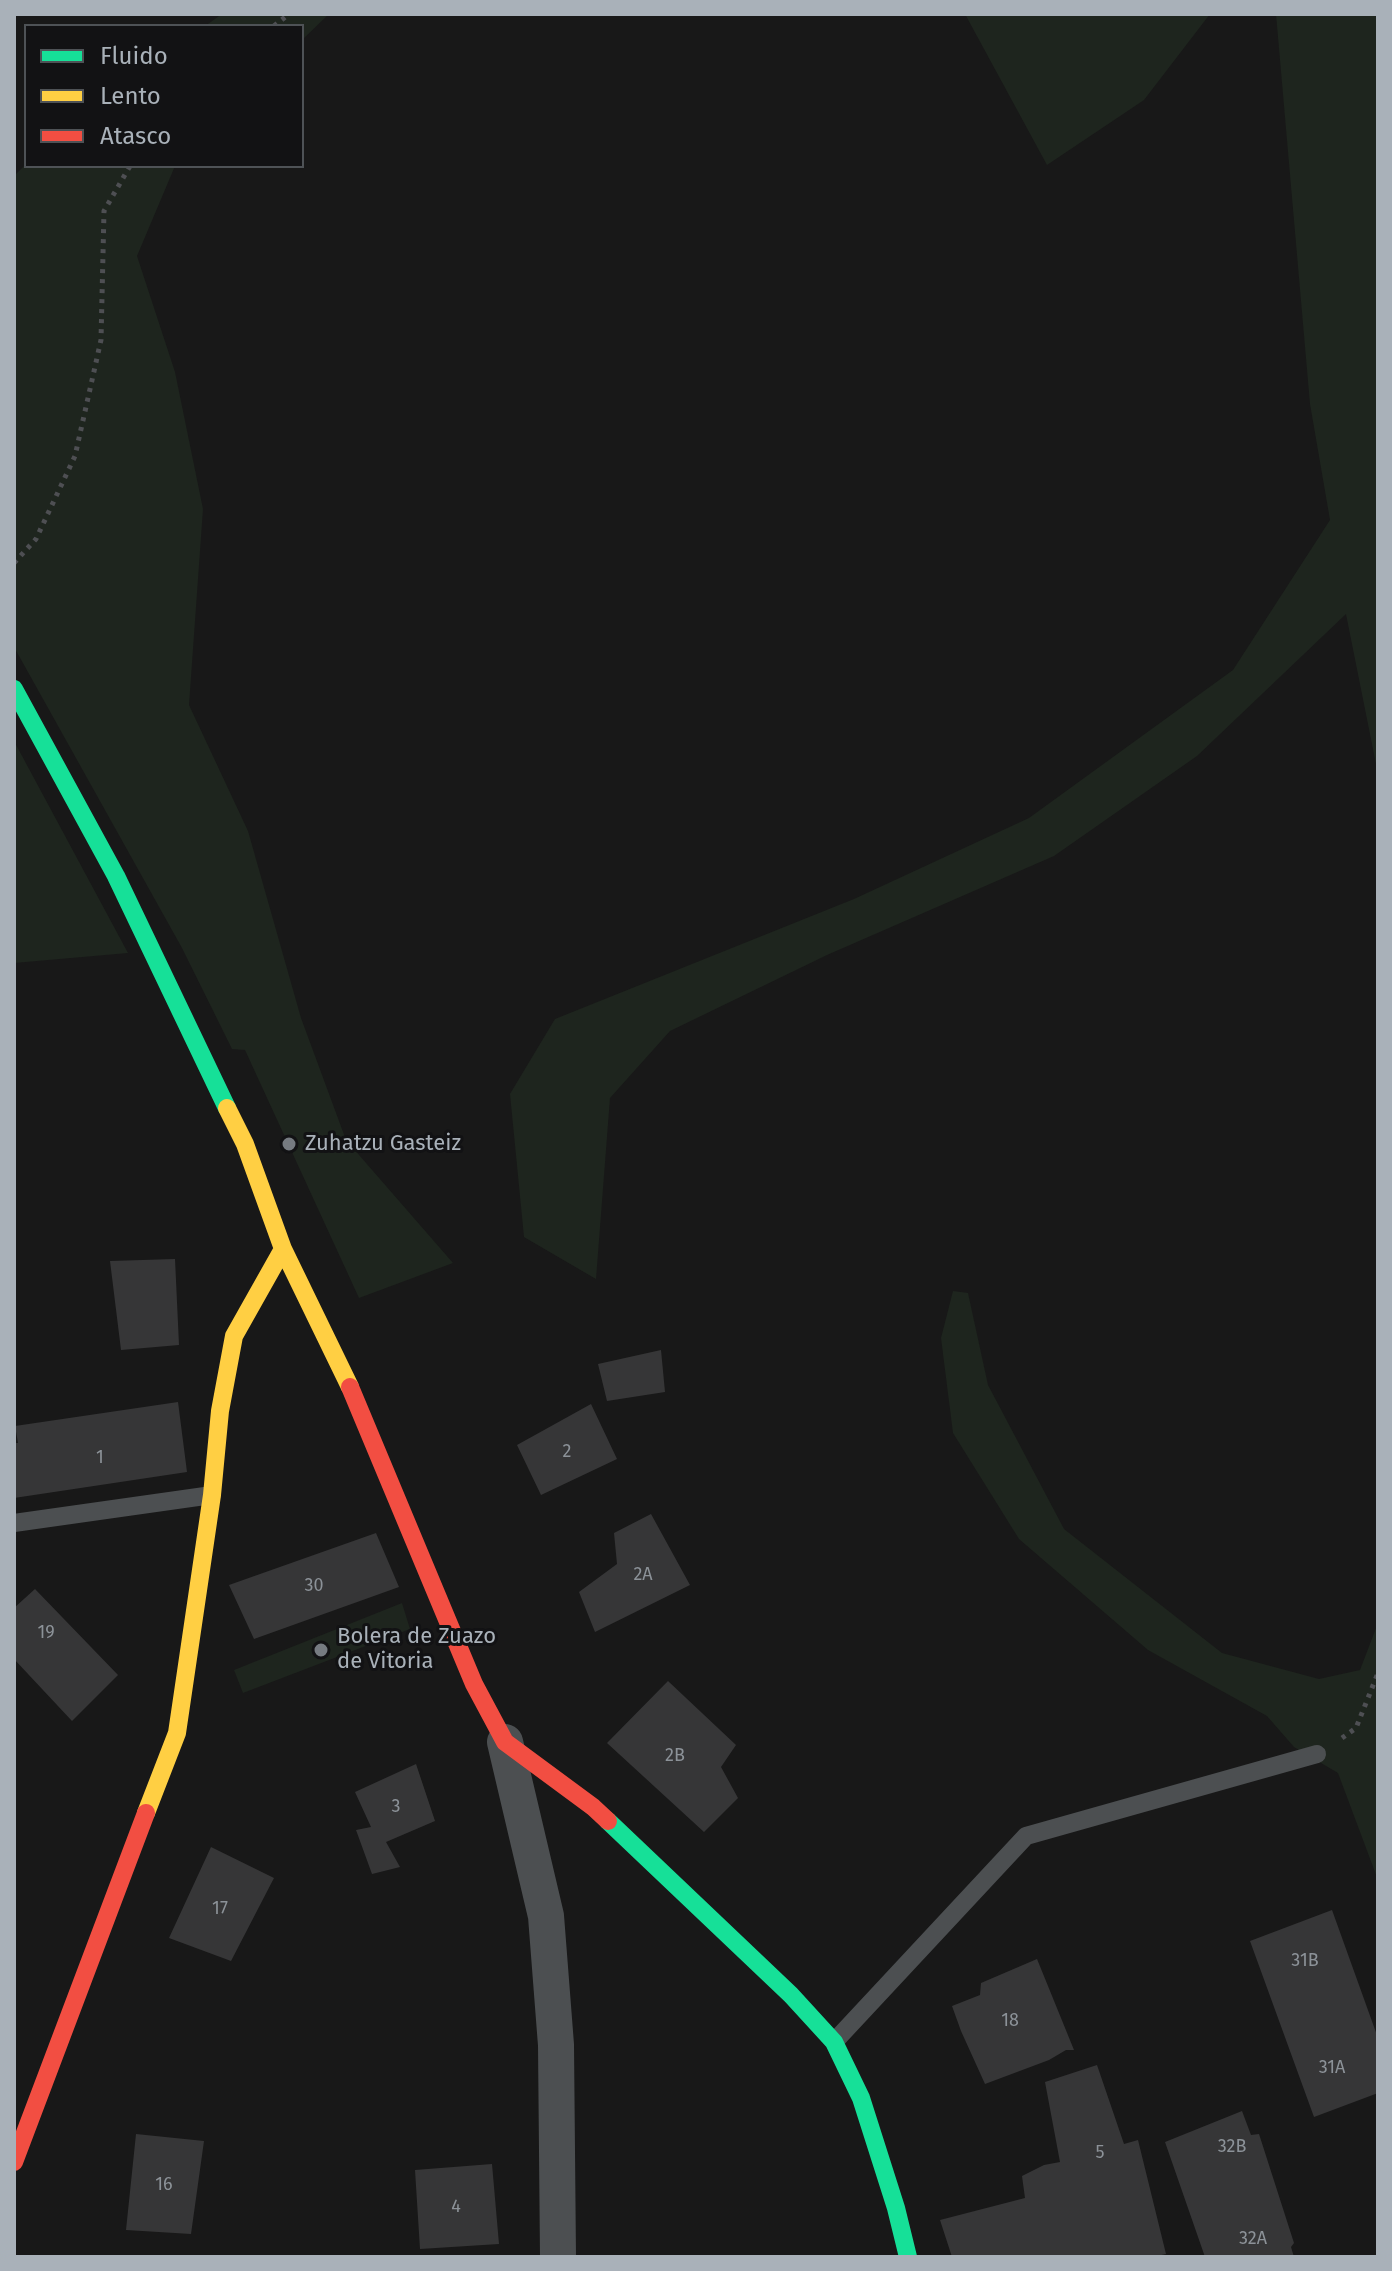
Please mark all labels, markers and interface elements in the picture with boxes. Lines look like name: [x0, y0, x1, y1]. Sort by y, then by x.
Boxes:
legend: [24, 24, 304, 168]
text: Fluido: [100, 42, 168, 70]
text: Lento: [100, 82, 161, 110]
text: Atasco: [100, 122, 171, 150]
place label: Zuhatzu Gasteiz: [305, 1131, 461, 1157]
marker: Zuhatzu Gasteiz: [280, 1135, 298, 1153]
house number: 2: [563, 1441, 571, 1463]
house number: 1: [96, 1447, 104, 1469]
house number: 2A: [633, 1564, 653, 1586]
house number: 30: [304, 1575, 324, 1597]
house number: 19: [37, 1622, 55, 1644]
place label: Bolera de Zuazo de Vitoria: [337, 1624, 496, 1676]
marker: Bolera de Zuazo de Vitoria: [312, 1641, 330, 1659]
house number: 2B: [665, 1745, 685, 1767]
house number: 3: [392, 1796, 400, 1818]
house number: 17: [212, 1898, 228, 1920]
house number: 31B: [1291, 1950, 1319, 1972]
house number: 18: [1001, 2010, 1019, 2032]
house number: 31A: [1319, 2057, 1345, 2079]
house number: 32B: [1218, 2136, 1246, 2158]
house number: 5: [1095, 2142, 1105, 2164]
house number: 16: [155, 2174, 173, 2196]
house number: 4: [451, 2196, 461, 2218]
house number: 32A: [1239, 2228, 1267, 2250]

